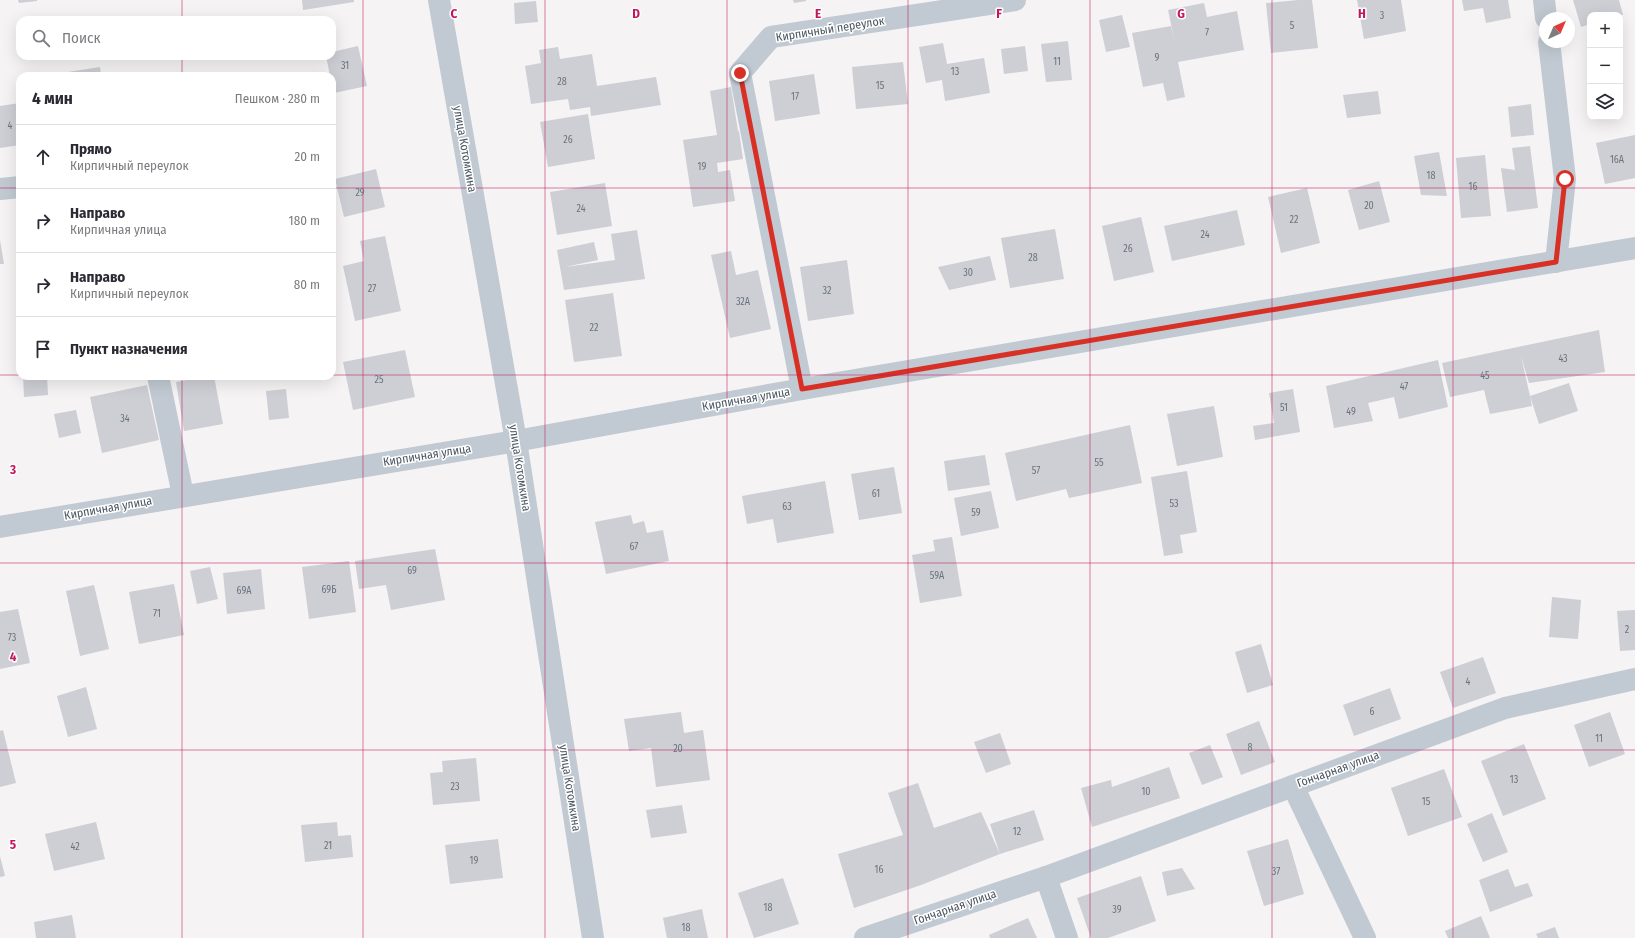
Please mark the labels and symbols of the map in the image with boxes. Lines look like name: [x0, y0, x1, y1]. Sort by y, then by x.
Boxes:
text: C: [451, 6, 458, 21]
text: D: [632, 6, 640, 21]
text: E: [815, 6, 821, 21]
text: F: [996, 6, 1002, 21]
text: G: [1177, 6, 1185, 21]
text: H: [1358, 6, 1366, 21]
house number: 3: [1380, 10, 1385, 22]
north arrow: [1539, 12, 1575, 48]
street label: Кирпичный переулок: [775, 13, 886, 44]
house number: 5: [1290, 20, 1295, 32]
house number: 7: [1205, 27, 1209, 39]
house number: 9: [1155, 52, 1160, 64]
house number: 11: [1053, 56, 1061, 68]
house number: 31: [341, 60, 349, 72]
route end: [731, 64, 749, 82]
house number: 13: [951, 66, 960, 78]
house number: 28: [557, 76, 567, 88]
house number: 15: [876, 80, 885, 92]
house number: 17: [791, 91, 799, 103]
street label: улица Котомкина: [450, 105, 480, 194]
house number: 4: [8, 120, 13, 132]
house number: 26: [563, 134, 573, 146]
house number: 16А: [1610, 154, 1625, 166]
house number: 19: [698, 161, 707, 173]
house number: 18: [1427, 170, 1435, 182]
route start: [1556, 170, 1574, 188]
house number: 16: [1469, 181, 1477, 193]
house number: 29: [355, 187, 365, 199]
house number: 20: [1364, 200, 1374, 212]
house number: 24: [576, 203, 586, 215]
house number: 22: [1290, 214, 1299, 226]
house number: 24: [1200, 229, 1210, 241]
house number: 26: [1123, 243, 1133, 255]
house number: 28: [1028, 252, 1038, 264]
house number: 30: [963, 267, 973, 279]
house number: 27: [368, 283, 376, 295]
house number: 32: [823, 285, 832, 297]
house number: 32А: [736, 296, 751, 308]
house number: 22: [590, 322, 599, 334]
house number: 43: [1558, 353, 1568, 365]
house number: 45: [1480, 370, 1490, 382]
house number: 25: [375, 374, 384, 386]
house number: 47: [1400, 381, 1408, 393]
street label: Кирпичная улица: [701, 384, 791, 414]
house number: 51: [1280, 402, 1288, 414]
house number: 49: [1346, 406, 1356, 418]
house number: 34: [120, 413, 130, 425]
street label: улица Котомкина: [506, 424, 534, 513]
street label: Кирпичная улица: [382, 441, 472, 469]
house number: 55: [1094, 457, 1104, 469]
text: 3: [9, 462, 16, 477]
house number: 57: [1032, 465, 1040, 477]
house number: 61: [872, 488, 880, 500]
street label: Кирпичная улица: [63, 493, 153, 523]
house number: 53: [1169, 498, 1179, 510]
house number: 63: [782, 501, 792, 513]
house number: 59: [971, 507, 981, 519]
house number: 67: [630, 541, 638, 553]
house number: 69: [407, 565, 417, 577]
house number: 59А: [930, 570, 945, 582]
house number: 69Б: [322, 584, 336, 596]
house number: 69А: [237, 585, 252, 597]
house number: 71: [153, 608, 161, 620]
house number: 2: [1625, 624, 1630, 636]
house number: 73: [8, 632, 17, 644]
text: 4: [10, 649, 17, 664]
house number: 4: [1466, 676, 1471, 688]
house number: 6: [1370, 706, 1375, 718]
house number: 11: [1595, 733, 1603, 745]
house number: 8: [1248, 742, 1253, 754]
house number: 20: [673, 743, 683, 755]
street label: улица Котомкина: [556, 744, 584, 833]
street label: Гончарная улица: [1295, 748, 1381, 790]
house number: 13: [1510, 774, 1519, 786]
house number: 23: [451, 781, 460, 793]
house number: 10: [1141, 786, 1151, 798]
house number: 15: [1422, 796, 1431, 808]
house number: 12: [1013, 826, 1022, 838]
text: 5: [10, 837, 16, 852]
house number: 21: [324, 840, 332, 852]
house number: 42: [70, 841, 80, 853]
house number: 19: [470, 855, 479, 867]
house number: 16: [875, 864, 883, 876]
house number: 37: [1272, 866, 1280, 878]
street label: Гончарная улица: [912, 886, 998, 928]
house number: 18: [764, 902, 772, 914]
house number: 39: [1112, 904, 1122, 916]
house number: 18: [682, 922, 690, 934]

